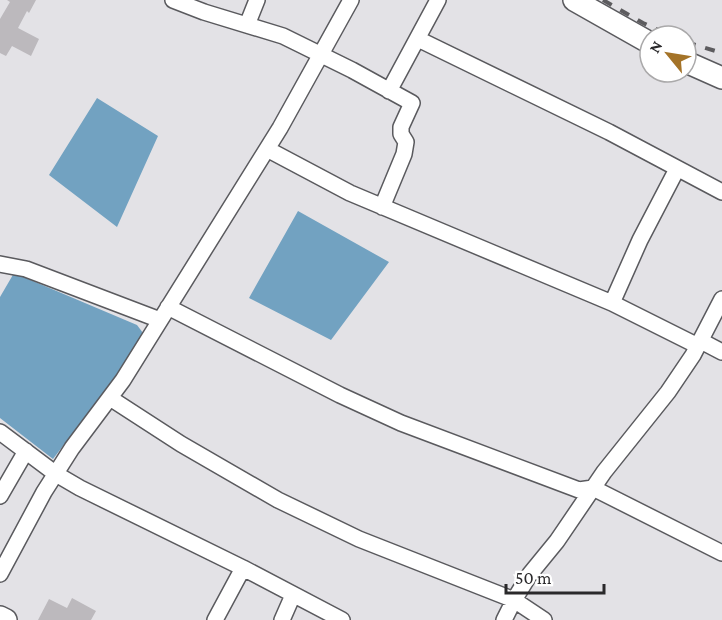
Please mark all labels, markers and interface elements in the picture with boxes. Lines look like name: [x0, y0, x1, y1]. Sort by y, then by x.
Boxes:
north arrow: [638, 24, 698, 84]
text: N: [645, 38, 666, 56]
scale bar: [506, 557, 604, 595]
text: 50 m: [515, 568, 552, 588]

